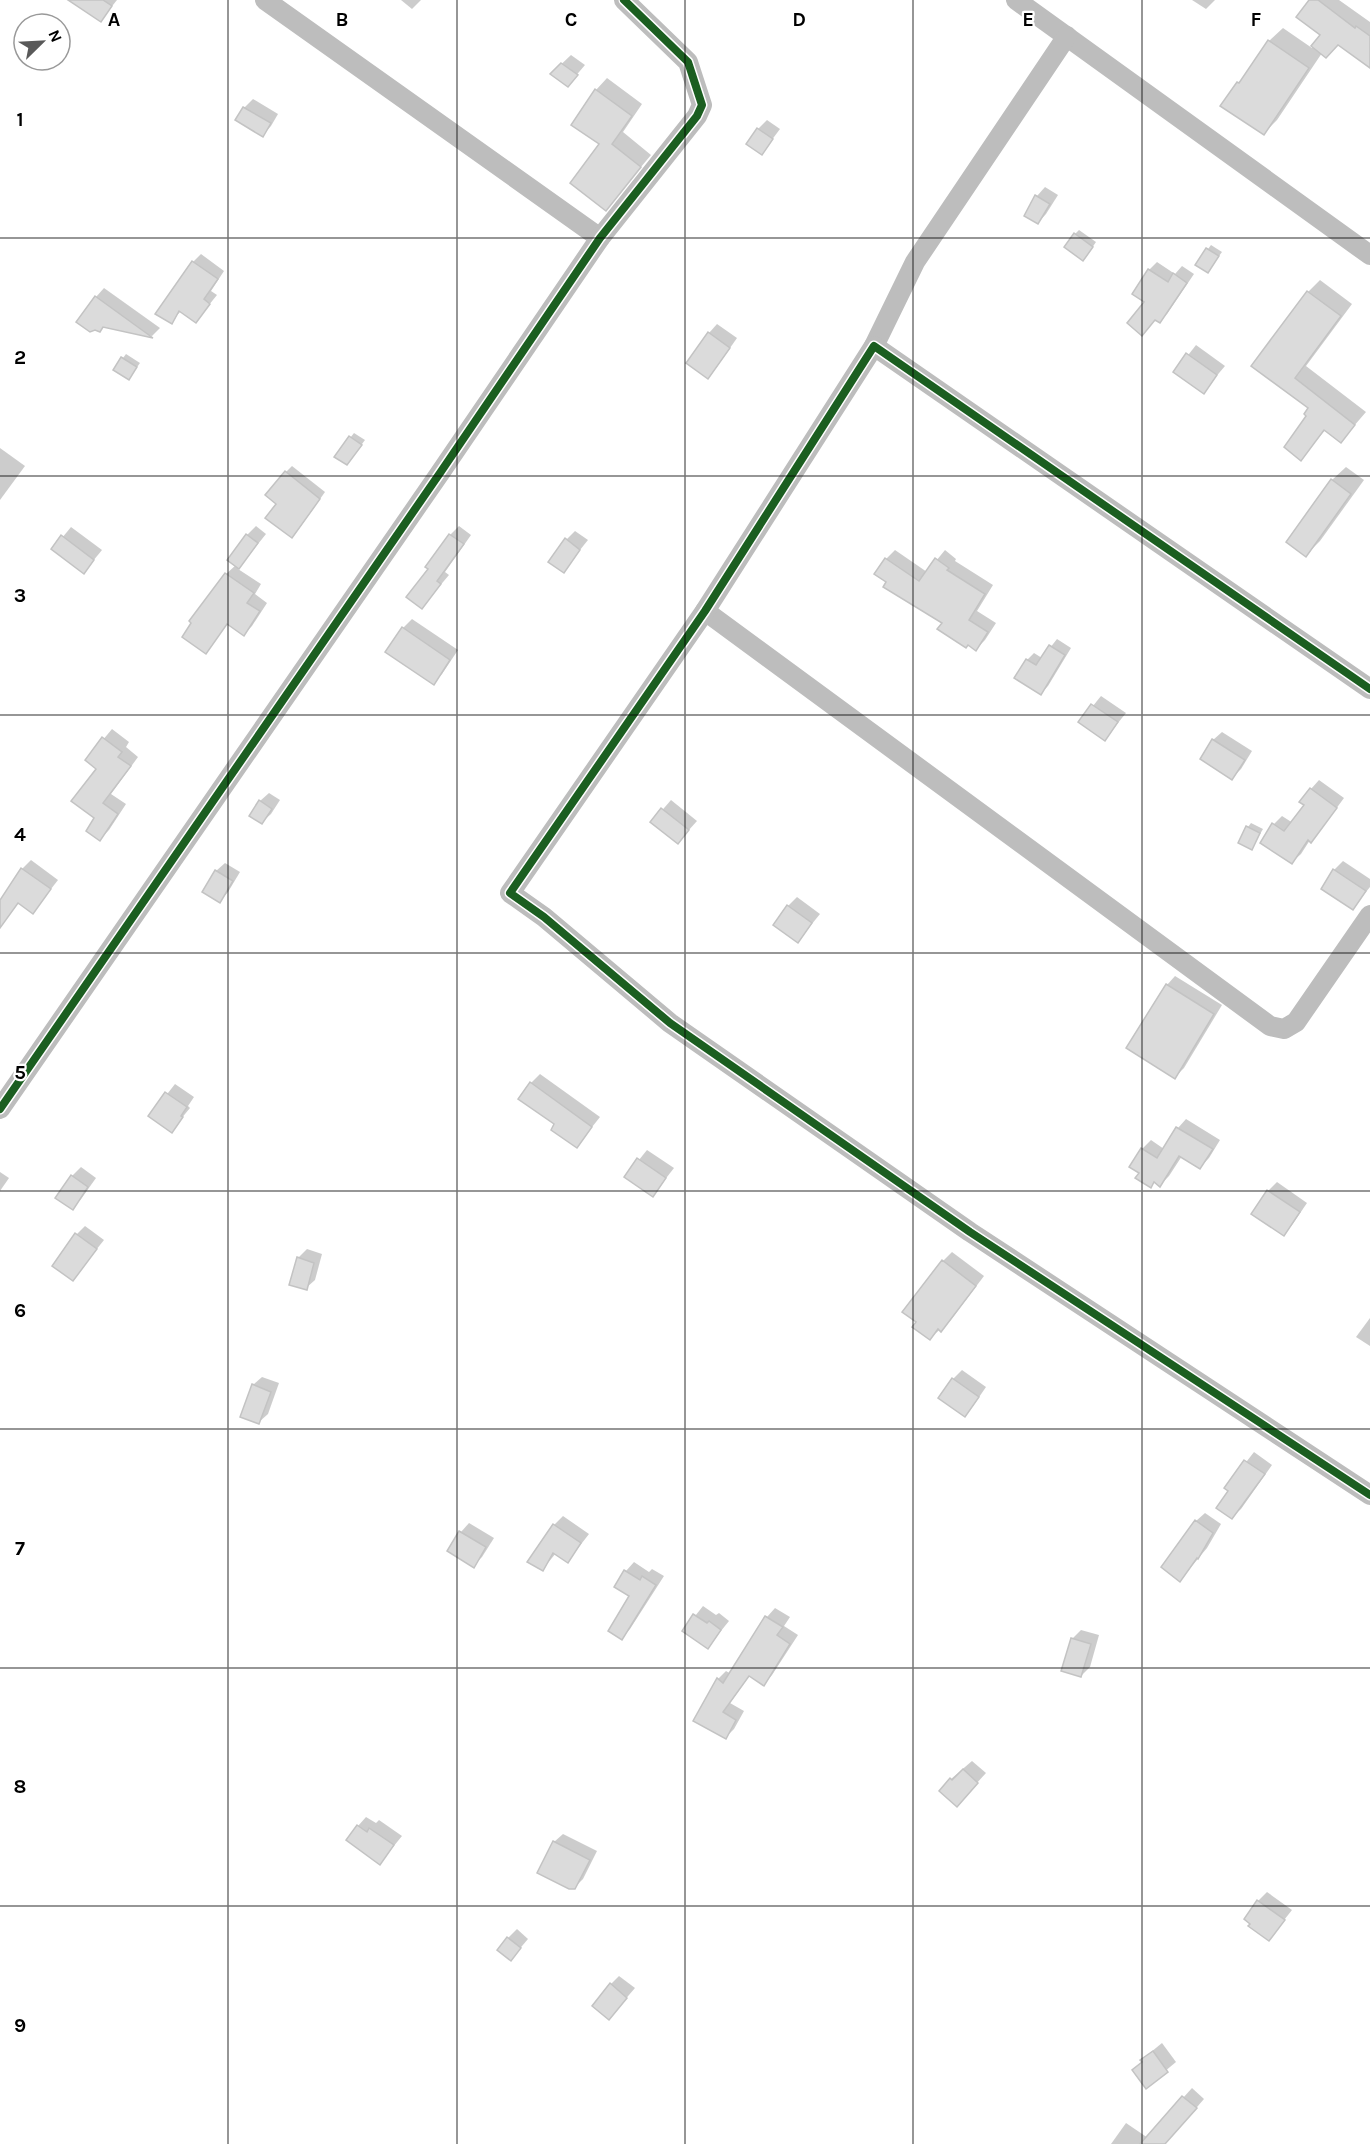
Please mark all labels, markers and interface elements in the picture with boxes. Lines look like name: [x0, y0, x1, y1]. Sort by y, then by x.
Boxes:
text: A: [108, 8, 121, 31]
text: B: [336, 8, 348, 31]
text: C: [565, 8, 577, 31]
text: D: [792, 8, 806, 31]
text: E: [1022, 8, 1034, 31]
text: F: [1251, 8, 1262, 31]
north arrow: [12, 12, 72, 72]
text: N: [44, 27, 66, 45]
text: 1: [16, 108, 24, 131]
text: 2: [14, 346, 26, 369]
text: 3: [14, 584, 26, 607]
text: 4: [14, 823, 26, 846]
text: 5: [14, 1061, 26, 1084]
text: 6: [14, 1299, 26, 1322]
text: 7: [15, 1537, 25, 1560]
text: 8: [14, 1775, 26, 1798]
text: 9: [14, 2014, 26, 2037]

